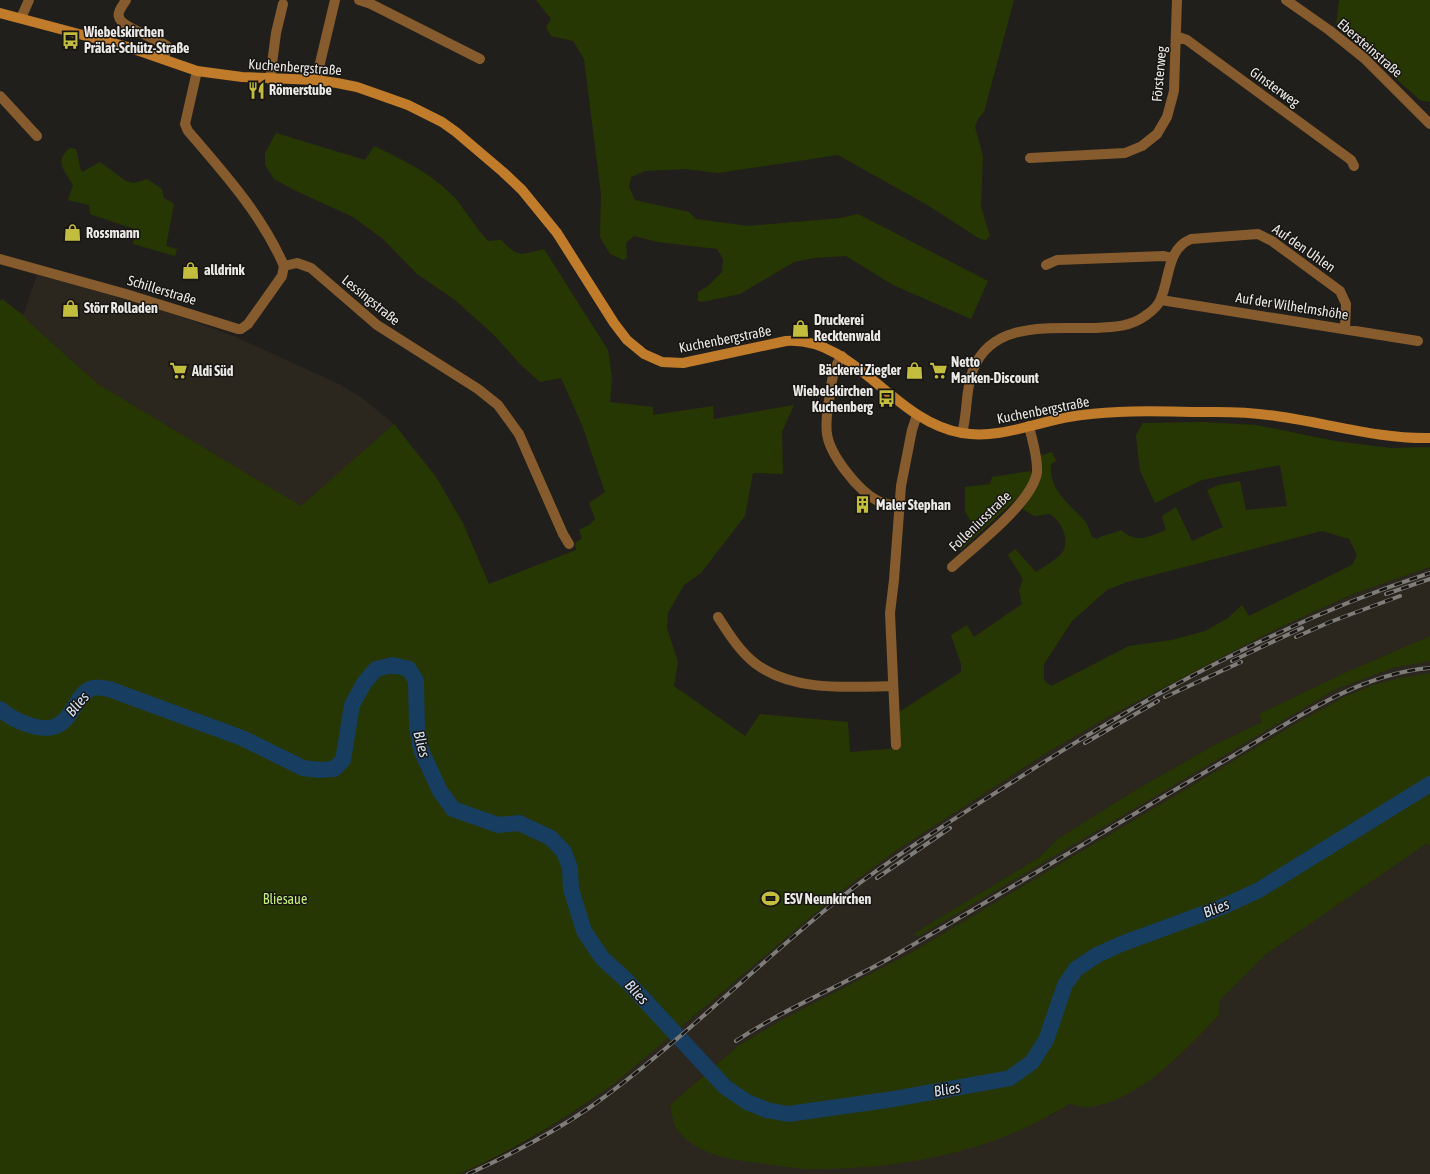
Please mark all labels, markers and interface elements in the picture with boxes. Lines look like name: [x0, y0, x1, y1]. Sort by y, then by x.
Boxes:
street label: Ebersteinstraße: [1334, 16, 1406, 80]
place label: Wiebelskirchen Prälat-Schütz-Straße: [83, 24, 189, 56]
bus stop icon: Wiebelskirchen Prälat-Schütz-Straße: [61, 30, 81, 50]
street label: Försterweg: [1149, 45, 1169, 103]
street label: Kuchenbergstraße: [248, 56, 342, 78]
street label: Ginsterweg: [1247, 64, 1303, 110]
restaurant icon: Römerstube: [246, 80, 266, 100]
place label: Römerstube: [269, 82, 332, 98]
street label: Auf den Uhlen: [1270, 221, 1338, 275]
shop icon: Rossmann: [63, 223, 83, 243]
place label: Rossmann: [86, 225, 140, 241]
shop icon: alldrink: [181, 260, 201, 280]
place label: alldrink: [204, 262, 246, 278]
street label: Schillerstraße: [126, 272, 198, 308]
street label: Lessingstraße: [339, 272, 403, 328]
street label: Auf der Wilhelmshöhe: [1234, 289, 1350, 323]
shop icon: Störr Rolladen: [61, 298, 81, 318]
place label: Störr Rolladen: [84, 300, 158, 316]
place label: Druckerei Recktenwald: [814, 312, 881, 344]
shop icon: Druckerei Recktenwald: [791, 318, 811, 338]
street label: Kuchenbergstraße: [678, 322, 772, 356]
place label: Netto Marken-Discount: [951, 354, 1039, 386]
shop icon: Bäckerei Ziegler: [904, 360, 924, 380]
supermarket icon: Netto Marken-Discount: [928, 360, 948, 380]
supermarket icon: Aldi Süd: [169, 361, 189, 381]
place label: Bäckerei Ziegler: [819, 362, 902, 378]
place label: Aldi Süd: [191, 363, 234, 379]
place label: Wiebelskirchen Kuchenberg: [792, 383, 874, 415]
bus stop icon: Wiebelskirchen Kuchenberg: [876, 389, 896, 409]
street label: Kuchenbergstraße: [996, 393, 1090, 427]
street label: Folleniusstraße: [946, 488, 1014, 554]
building icon: Maler Stephan: [853, 495, 873, 515]
place label: Maler Stephan: [876, 497, 951, 513]
water label: Blies: [62, 688, 92, 720]
water label: Blies: [410, 729, 434, 759]
sports icon: ESV Neunkirchen: [761, 889, 781, 909]
park label: Bliesaue: [263, 891, 307, 907]
place label: ESV Neunkirchen: [784, 891, 872, 907]
water label: Blies: [1200, 895, 1232, 921]
water label: Blies: [622, 976, 652, 1008]
water label: Blies: [932, 1078, 962, 1100]

